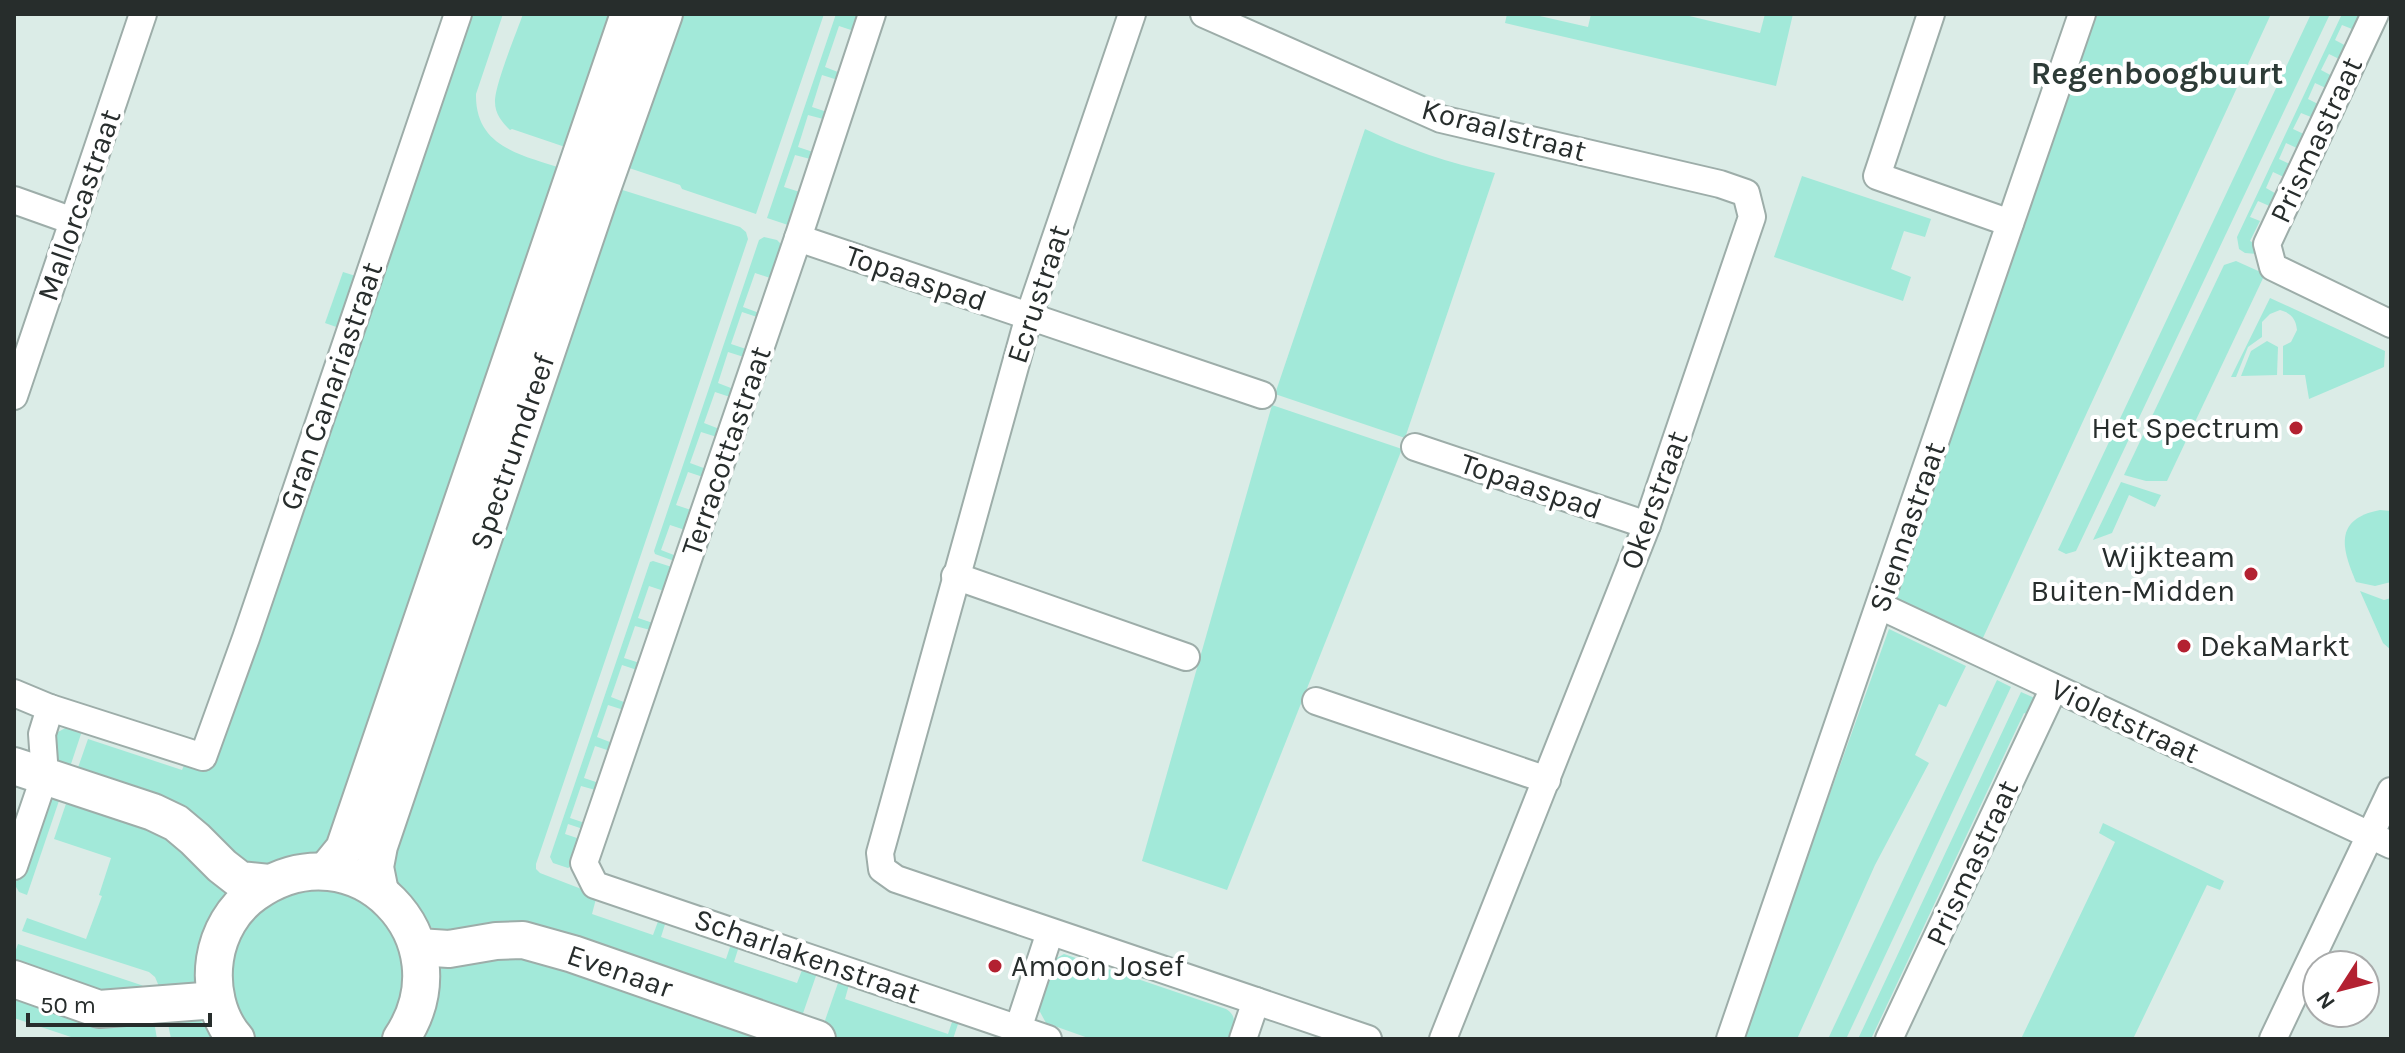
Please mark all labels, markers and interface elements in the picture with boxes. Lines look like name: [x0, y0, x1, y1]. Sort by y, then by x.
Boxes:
street label: Prismastraat: [2262, 51, 2370, 229]
district label: Regenboogbuurt: [2031, 55, 2283, 92]
street label: Koraalstraat: [1418, 91, 1590, 169]
street label: Mallorcastraat: [29, 105, 129, 305]
street label: Ecrustraat: [999, 220, 1077, 368]
street label: Topaaspad: [841, 237, 991, 319]
street label: Gran Canariastraat: [272, 257, 390, 515]
street label: Terracottastraat: [673, 341, 779, 561]
street label: Spectrumdreef: [462, 349, 563, 555]
place label: Het Spectrum: [2091, 410, 2280, 446]
marker: Het Spectrum: [2287, 419, 2305, 437]
street label: Okerstraat: [1612, 426, 1696, 574]
street label: Siennastraat: [1861, 437, 1953, 617]
street label: Topaaspad: [1456, 445, 1606, 527]
place label: Wijkteam Buiten-Midden: [2031, 539, 2235, 609]
marker: Wijkteam Buiten-Midden: [2242, 565, 2260, 583]
place label: DekaMarkt: [2200, 628, 2350, 664]
marker: DekaMarkt: [2175, 637, 2193, 655]
street label: Violetstraat: [2045, 671, 2205, 771]
street label: Prismastraat: [1918, 774, 2026, 952]
street label: Scharlakenstraat: [689, 900, 925, 1012]
street label: Evenaar: [562, 936, 678, 1006]
place label: Amoon Josef: [1011, 948, 1185, 984]
north arrow: [2301, 949, 2381, 1029]
marker: Amoon Josef: [986, 957, 1004, 975]
scale bar: [28, 977, 210, 1027]
text: N: [2310, 986, 2341, 1014]
text: 50 m: [40, 991, 96, 1019]

